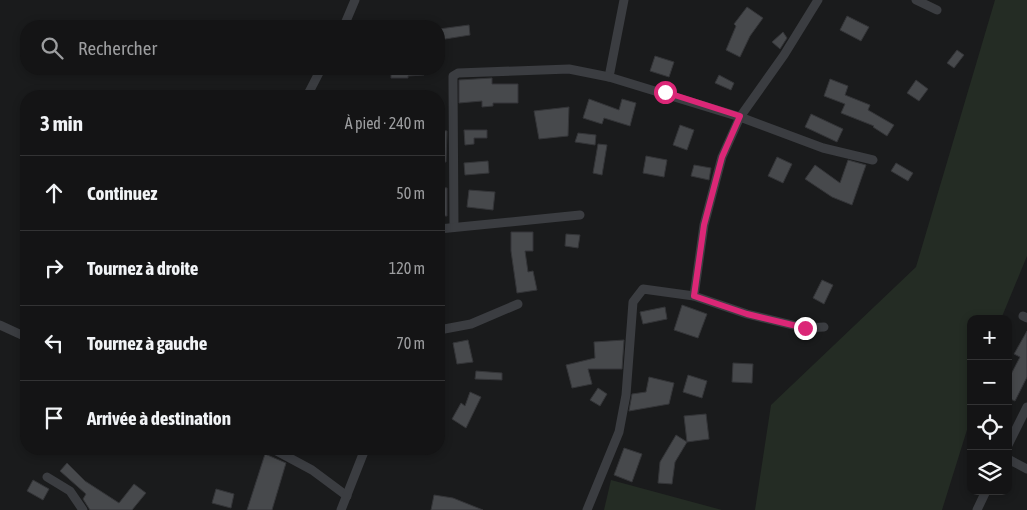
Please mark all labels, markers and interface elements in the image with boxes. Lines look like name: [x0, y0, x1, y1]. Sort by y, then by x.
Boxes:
search box: [20, 20, 445, 75]
icon: search: [38, 34, 66, 62]
text: Rechercher: [78, 37, 157, 59]
route start: [654, 81, 677, 104]
text: 3 min: [40, 111, 83, 135]
text: À pied · 240 m: [345, 114, 425, 132]
icon: ahead: [40, 179, 68, 207]
text: Continuez: [87, 182, 157, 204]
text: 50 m: [396, 184, 425, 202]
icon: right: [40, 254, 68, 282]
text: Tournez à droite: [87, 257, 198, 279]
text: 120 m: [389, 259, 425, 277]
map controls: [967, 315, 1012, 495]
button: +: [967, 315, 1012, 360]
route end: [794, 317, 817, 340]
icon: left: [40, 329, 68, 357]
text: Tournez à gauche: [87, 332, 207, 354]
text: 70 m: [396, 334, 425, 352]
button: −: [967, 360, 1012, 405]
icon: arrive: [40, 404, 68, 432]
button: locate: [967, 405, 1012, 450]
text: Arrivée à destination: [87, 407, 231, 429]
button: layers: [967, 450, 1012, 495]

